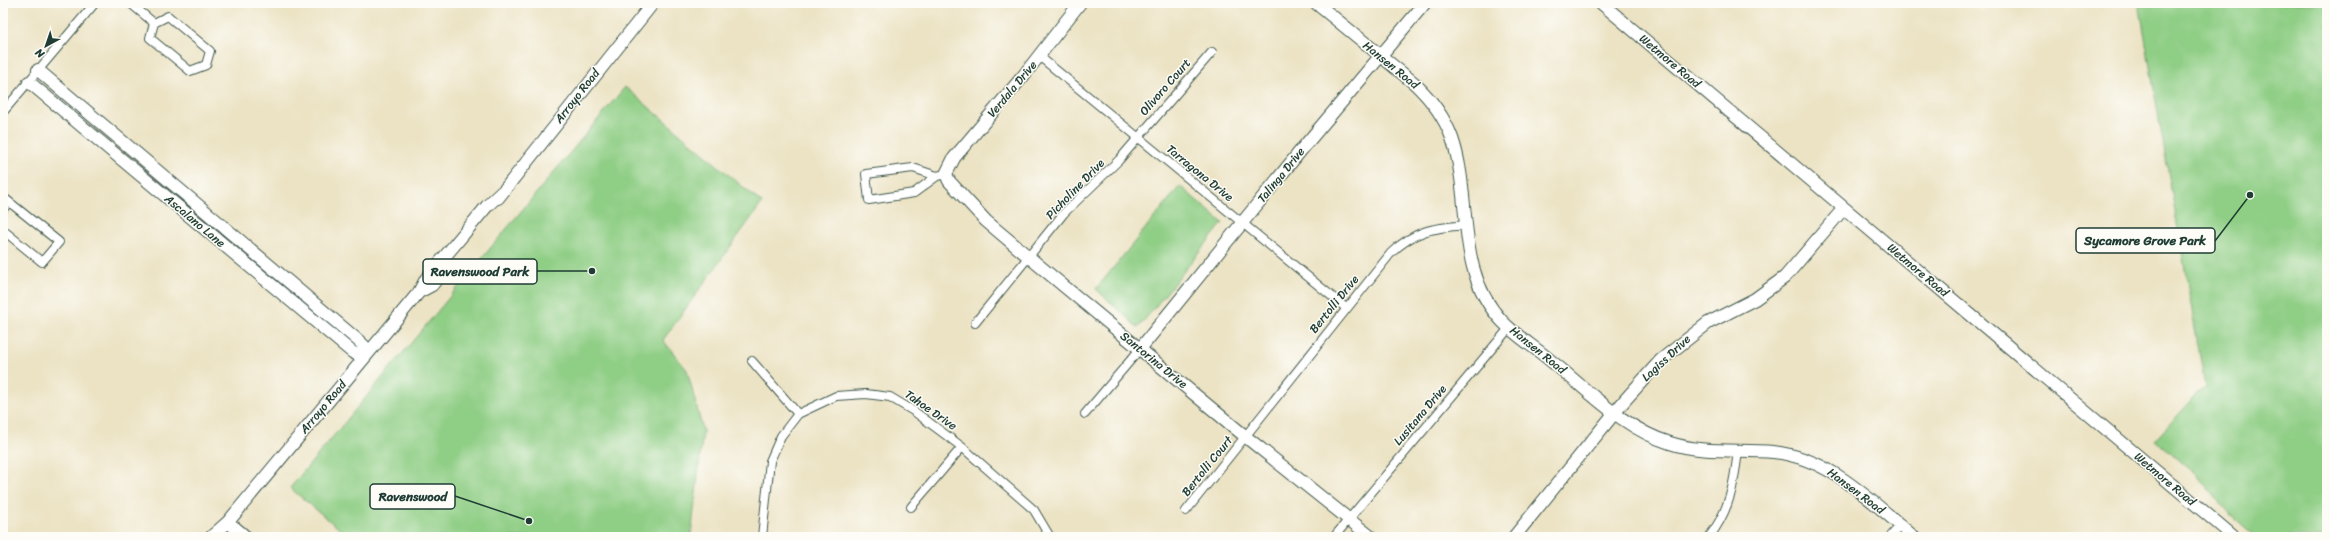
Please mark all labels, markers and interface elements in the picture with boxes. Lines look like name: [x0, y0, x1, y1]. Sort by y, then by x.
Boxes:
north arrow: [26, 26, 66, 66]
street label: Wetmore Road: [1634, 28, 1707, 95]
street label: Hansen Road: [1358, 35, 1426, 96]
text: N: [31, 43, 50, 64]
street label: Olivoro Court: [1134, 53, 1196, 121]
street label: Verdala Drive: [981, 55, 1043, 123]
street label: Arroyo Road: [548, 62, 607, 129]
street label: Tarragona Drive: [1161, 139, 1239, 207]
street label: Talinga Drive: [1251, 142, 1311, 208]
street label: Picholine Drive: [1040, 153, 1110, 225]
street label: Ascalano Lane: [159, 188, 231, 253]
callout: Sycamore Grove Park: [2076, 228, 2215, 253]
text: Sycamore Grove Park: [2083, 229, 2207, 252]
street label: Wetmore Road: [1882, 237, 1955, 304]
callout: Ravenswood Park: [423, 259, 537, 284]
text: Ravenswood Park: [430, 260, 530, 283]
street label: Bertolli Drive: [1303, 270, 1365, 338]
street label: Hansen Road: [1505, 320, 1573, 381]
street label: Santorina Drive: [1115, 326, 1193, 394]
street label: Lagiss Drive: [1636, 329, 1696, 387]
street label: Arroyo Road: [293, 374, 353, 440]
street label: Lusitana Drive: [1388, 379, 1453, 451]
street label: Tahoe Drive: [900, 384, 962, 436]
street label: Bertolli Court: [1175, 430, 1239, 501]
street label: Wetmore Road: [2129, 446, 2202, 513]
street label: Hansen Road: [1822, 462, 1891, 521]
callout: Ravenswood: [370, 484, 455, 509]
text: Ravenswood: [378, 485, 448, 508]

